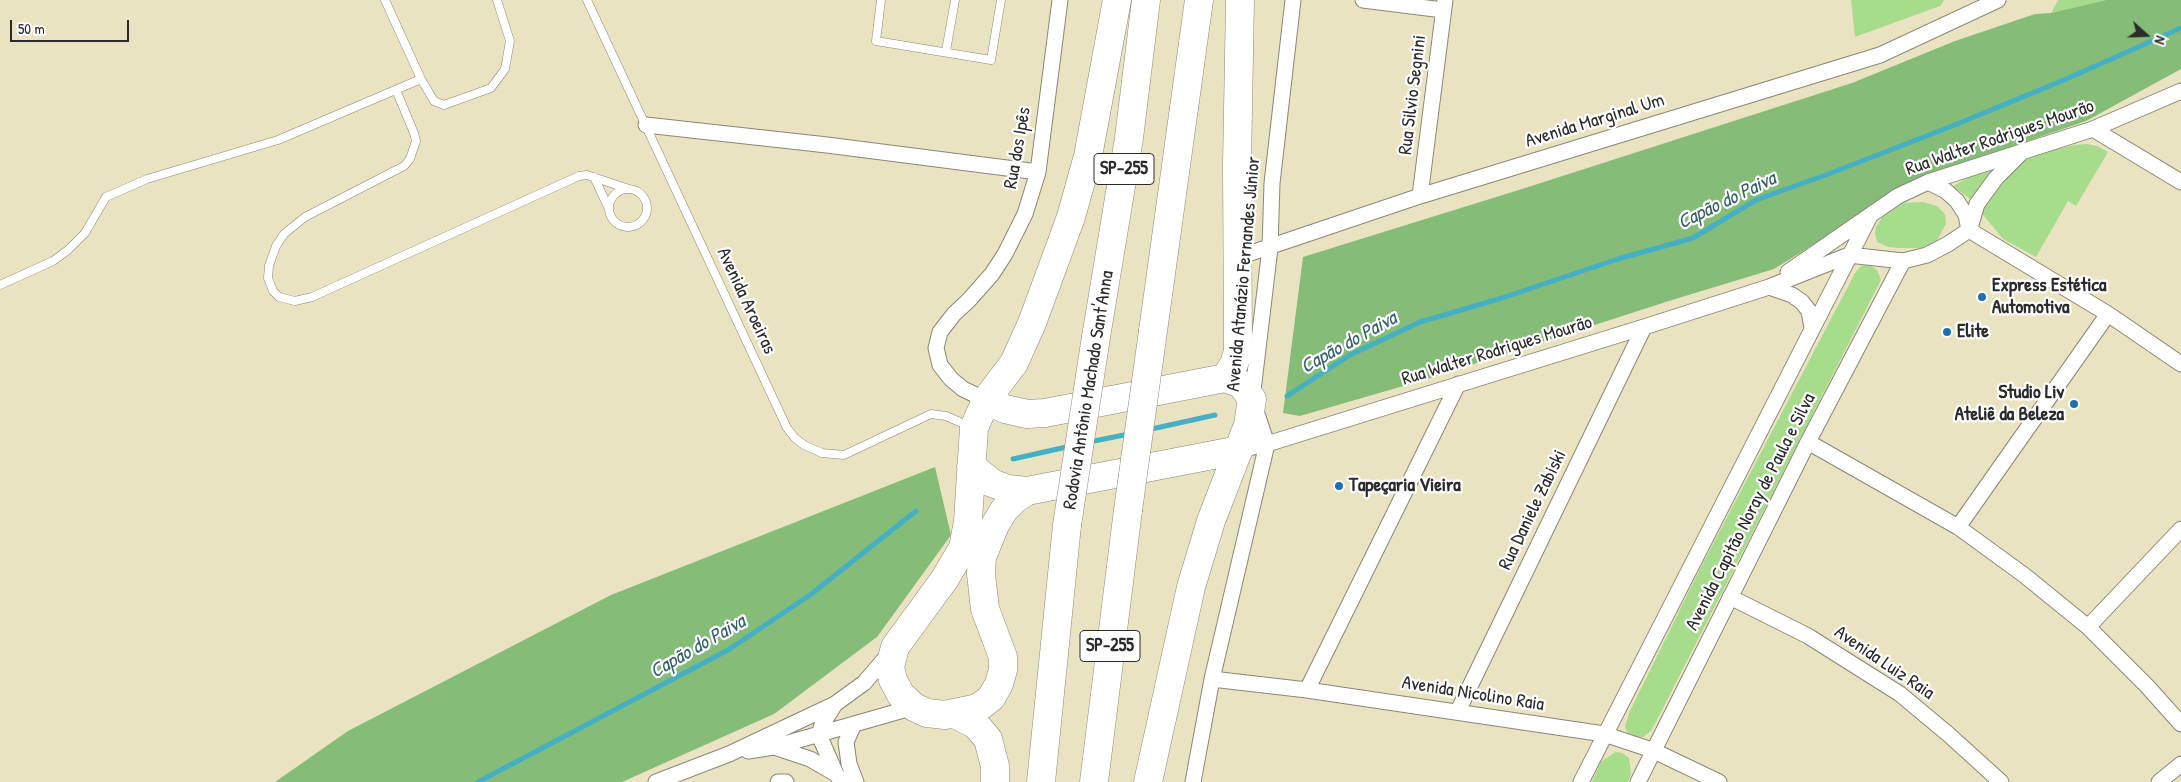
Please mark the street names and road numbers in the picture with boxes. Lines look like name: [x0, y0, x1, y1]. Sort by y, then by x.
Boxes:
street label: Rua Silvio Segnini: [1394, 34, 1432, 156]
street label: Avenida Marginal Um: [1523, 89, 1667, 153]
street label: Rua Walter Rodrigues Mourão: [1903, 95, 2097, 181]
street label: Rua dos Ipês: [1000, 106, 1036, 190]
road number: SP-255: [1094, 153, 1154, 184]
street label: Avenida Atanázio Fernandes Júnior: [1222, 155, 1266, 393]
street label: Avenida Aroeiras: [711, 244, 781, 358]
street label: Rodovia Antônio Machado Sant'Anna: [1059, 269, 1119, 511]
street label: Rua Walter Rodrigues Mourão: [1399, 311, 1595, 391]
street label: Avenida Capitão Noray de Paula e Silva: [1681, 390, 1821, 634]
street label: Rua Daniele Zabiski: [1494, 446, 1572, 574]
street label: Avenida Luiz Raia: [1830, 621, 1938, 705]
road number: SP-255: [1080, 630, 1140, 661]
street label: Avenida Nicolino Raia: [1400, 672, 1546, 716]

